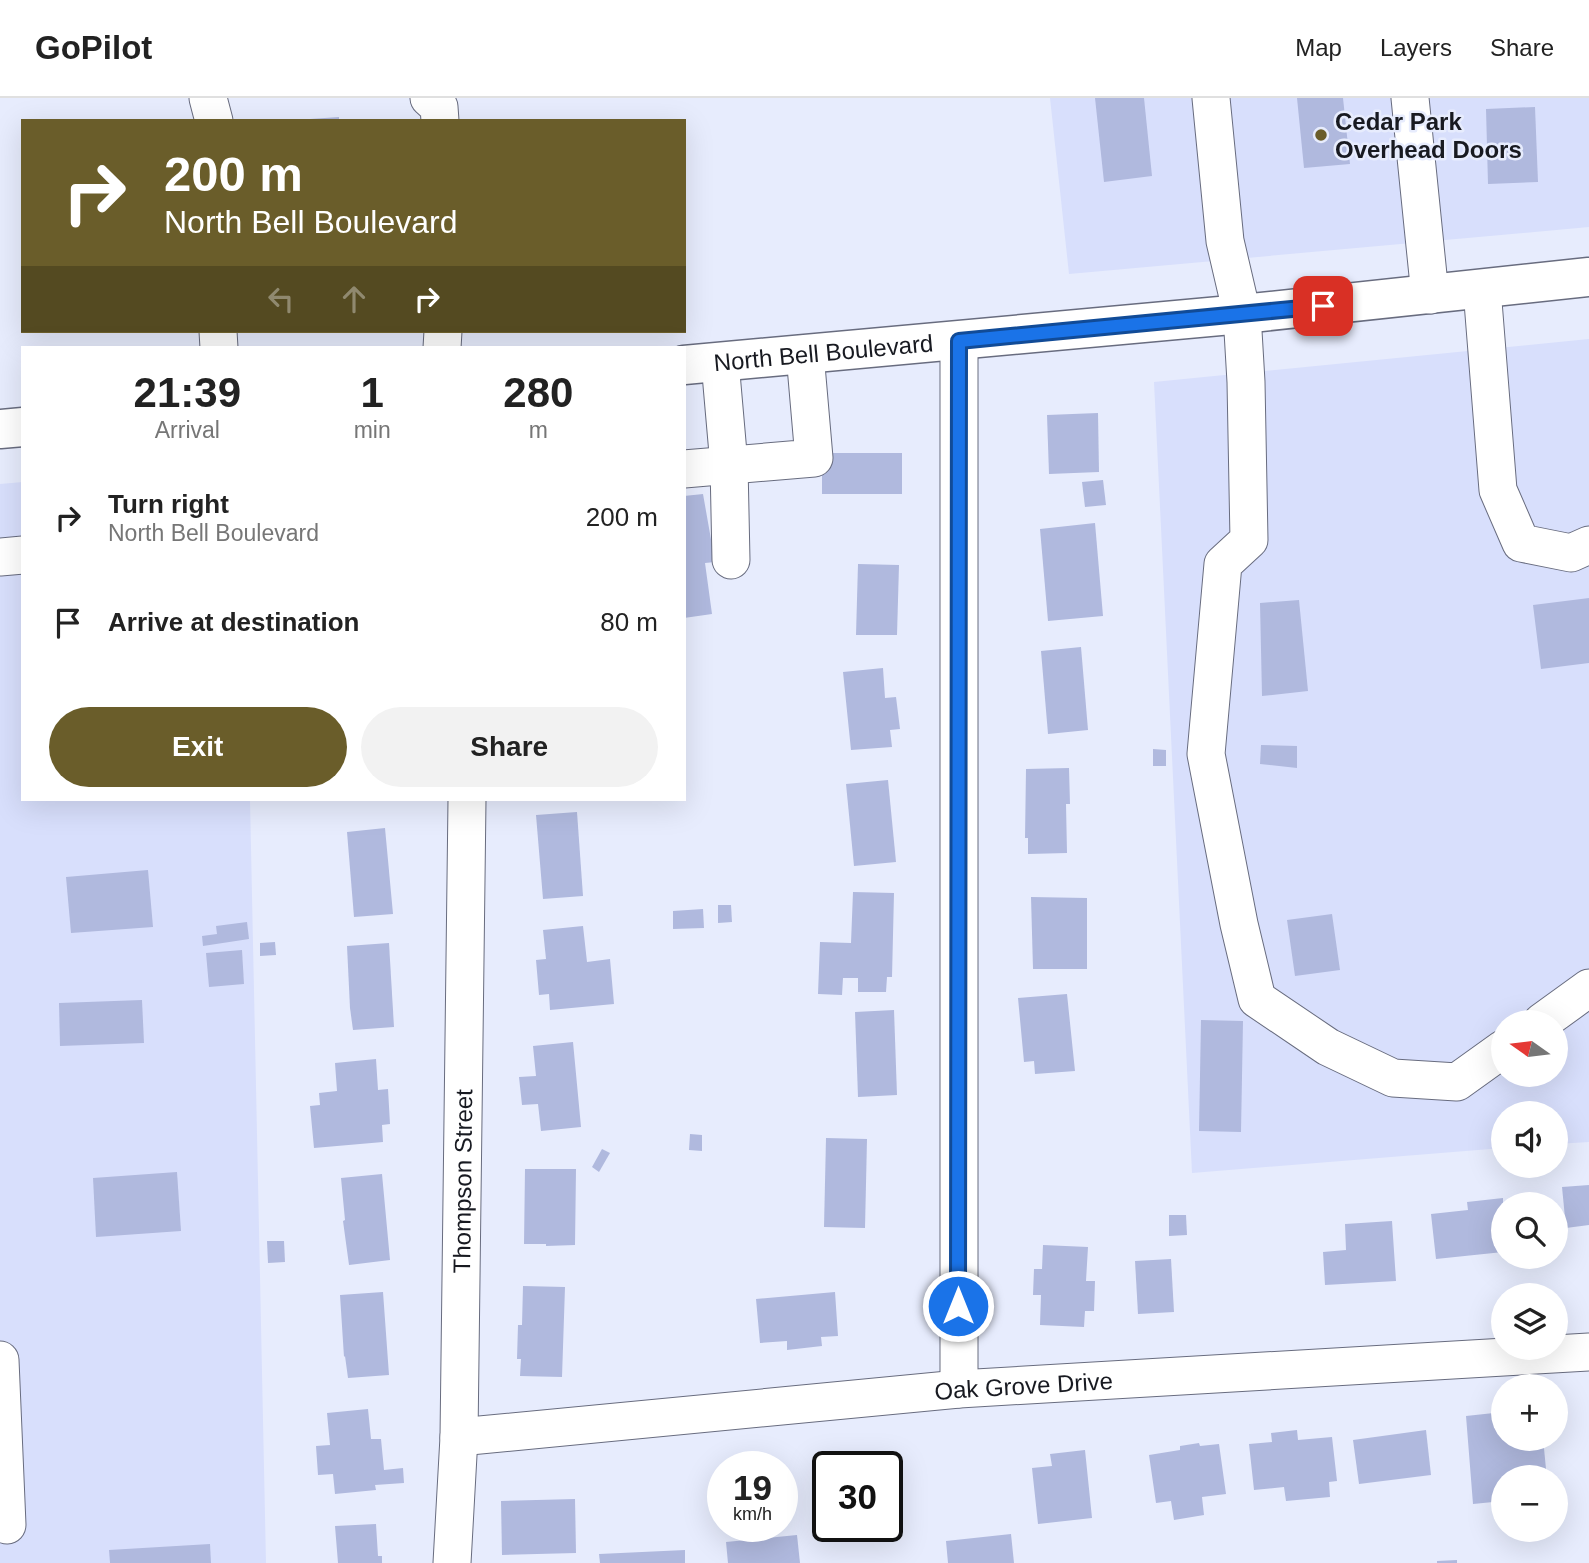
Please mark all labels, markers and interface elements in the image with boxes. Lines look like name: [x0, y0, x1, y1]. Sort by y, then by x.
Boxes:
text: GoPilot: [35, 29, 152, 66]
text: Map: [1295, 34, 1342, 61]
text: Layers: [1380, 34, 1452, 61]
text: Share: [1490, 34, 1554, 61]
place label: Cedar Park Overhead Doors: [1335, 108, 1522, 163]
marker: Cedar Park Overhead Doors: [1313, 127, 1329, 143]
icon: right: [49, 147, 140, 238]
text: 200 m: [164, 147, 303, 201]
text: North Bell Boulevard: [164, 204, 457, 240]
pin: [1293, 276, 1353, 336]
icon: left: [262, 280, 300, 318]
icon: ahead: [335, 280, 373, 318]
icon: right: [408, 280, 446, 318]
icon: arrive: [1304, 287, 1342, 325]
street label: North Bell Boulevard: [712, 329, 934, 376]
text: 21:39: [134, 369, 241, 416]
text: 1: [360, 369, 384, 416]
text: 280: [503, 369, 573, 416]
text: Arrival: [155, 417, 220, 443]
text: min: [354, 417, 391, 443]
text: m: [529, 417, 548, 443]
text: Turn right: [108, 489, 229, 519]
icon: right: [49, 499, 87, 537]
text: 200 m: [586, 502, 658, 532]
text: North Bell Boulevard: [108, 520, 319, 546]
icon: arrive: [49, 604, 87, 642]
text: Arrive at destination: [108, 607, 359, 637]
text: 80 m: [600, 607, 658, 637]
button: Exit: [49, 707, 347, 787]
button: Share: [361, 707, 658, 787]
north arrow: [1491, 1010, 1568, 1087]
map controls: [1491, 1010, 1568, 1542]
street label: Thompson Street: [448, 1089, 477, 1273]
button: sound: [1491, 1101, 1568, 1178]
button: search: [1491, 1192, 1568, 1269]
position arrow: [921, 1269, 995, 1343]
button: layers: [1491, 1283, 1568, 1360]
street label: Oak Grove Drive: [933, 1366, 1114, 1405]
button: +: [1491, 1374, 1568, 1451]
speed limit sign: 30: [812, 1451, 903, 1542]
button: −: [1491, 1465, 1568, 1542]
text: 19: [733, 1468, 772, 1507]
text: km/h: [733, 1504, 772, 1524]

